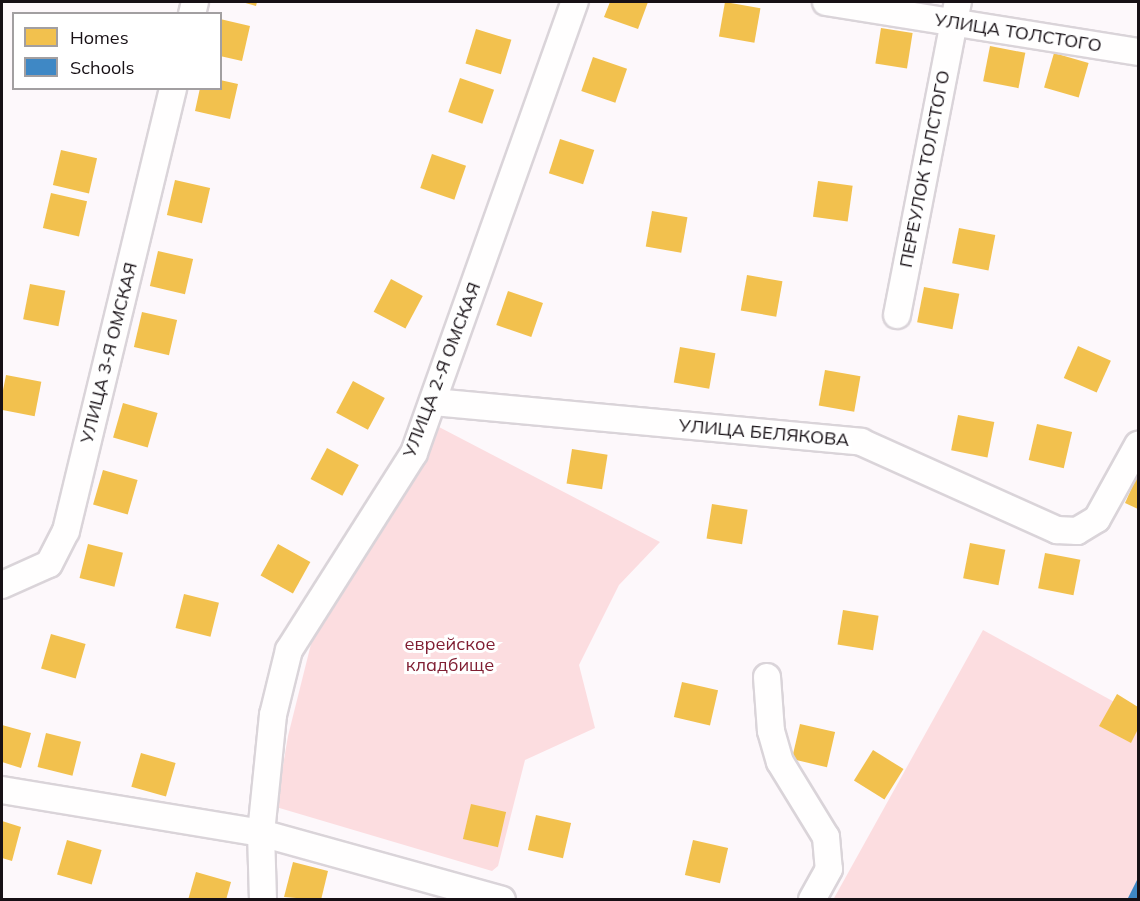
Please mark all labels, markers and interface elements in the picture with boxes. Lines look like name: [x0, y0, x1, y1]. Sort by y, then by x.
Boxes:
street label: УЛИЦА ТОЛСТОГО: [933, 9, 1103, 57]
legend: [12, 12, 222, 90]
text: Homes: [70, 26, 129, 49]
text: Schools: [70, 56, 134, 79]
street label: ПЕРЕУЛОК ТОЛСТОГО: [895, 69, 955, 269]
street label: УЛИЦА 3-Я ОМСКАЯ: [76, 260, 142, 446]
street label: УЛИЦА 2-Я ОМСКАЯ: [399, 279, 485, 461]
street label: УЛИЦА БЕЛЯКОВА: [678, 415, 850, 451]
park label: еврейское кладбище: [405, 634, 495, 676]

